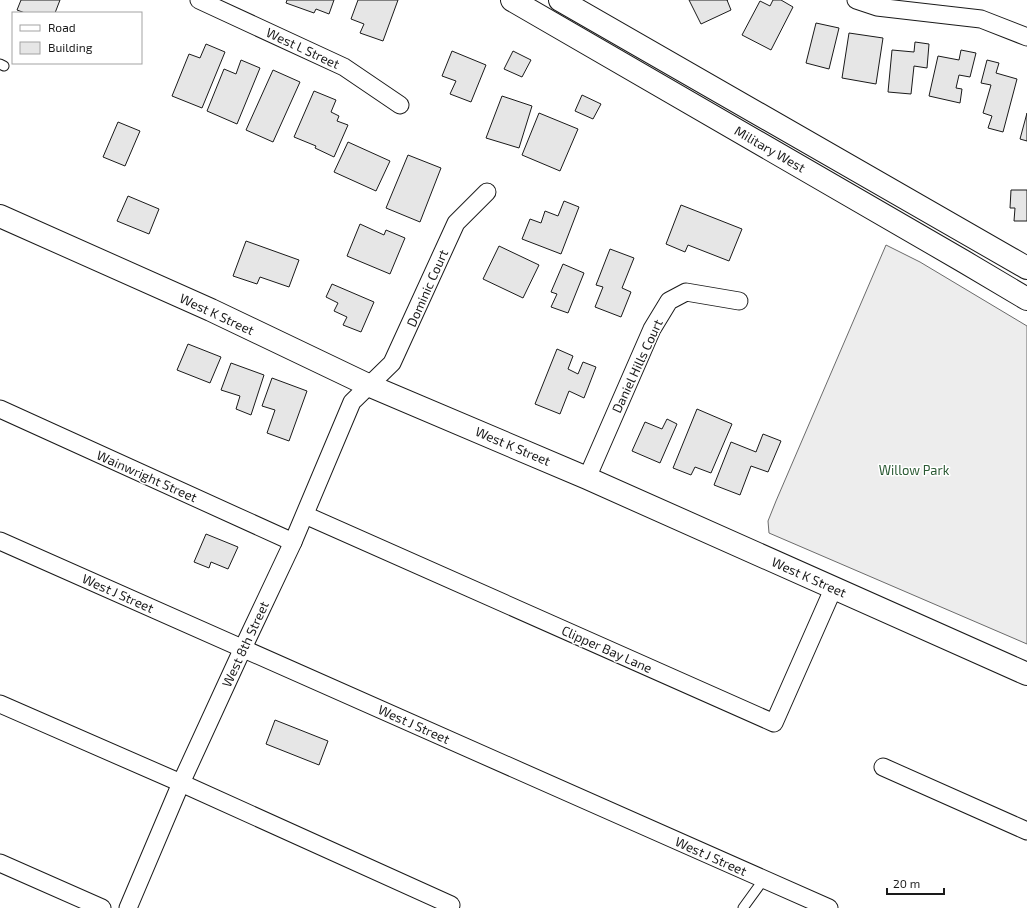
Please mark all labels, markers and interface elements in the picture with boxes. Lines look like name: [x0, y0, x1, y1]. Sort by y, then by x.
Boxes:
legend: [12, 12, 142, 64]
text: Road: [48, 20, 76, 34]
street label: West L Street: [264, 24, 342, 72]
text: Building: [48, 40, 93, 54]
street label: Military West: [732, 122, 808, 176]
street label: Dominic Court: [403, 247, 451, 329]
street label: West K Street: [177, 290, 257, 338]
street label: Daniel Hills Court: [608, 317, 666, 415]
street label: West K Street: [473, 423, 553, 469]
street label: Wainwright Street: [94, 447, 200, 505]
park label: Willow Park: [879, 462, 950, 478]
street label: West K Street: [769, 553, 849, 601]
street label: West J Street: [80, 570, 156, 616]
street label: West 8th Street: [218, 598, 272, 690]
street label: Clipper Bay Lane: [559, 622, 655, 676]
street label: West J Street: [376, 701, 452, 747]
street label: West J Street: [673, 833, 749, 879]
scale bar: [887, 870, 944, 896]
text: 20 m: [893, 876, 920, 890]

